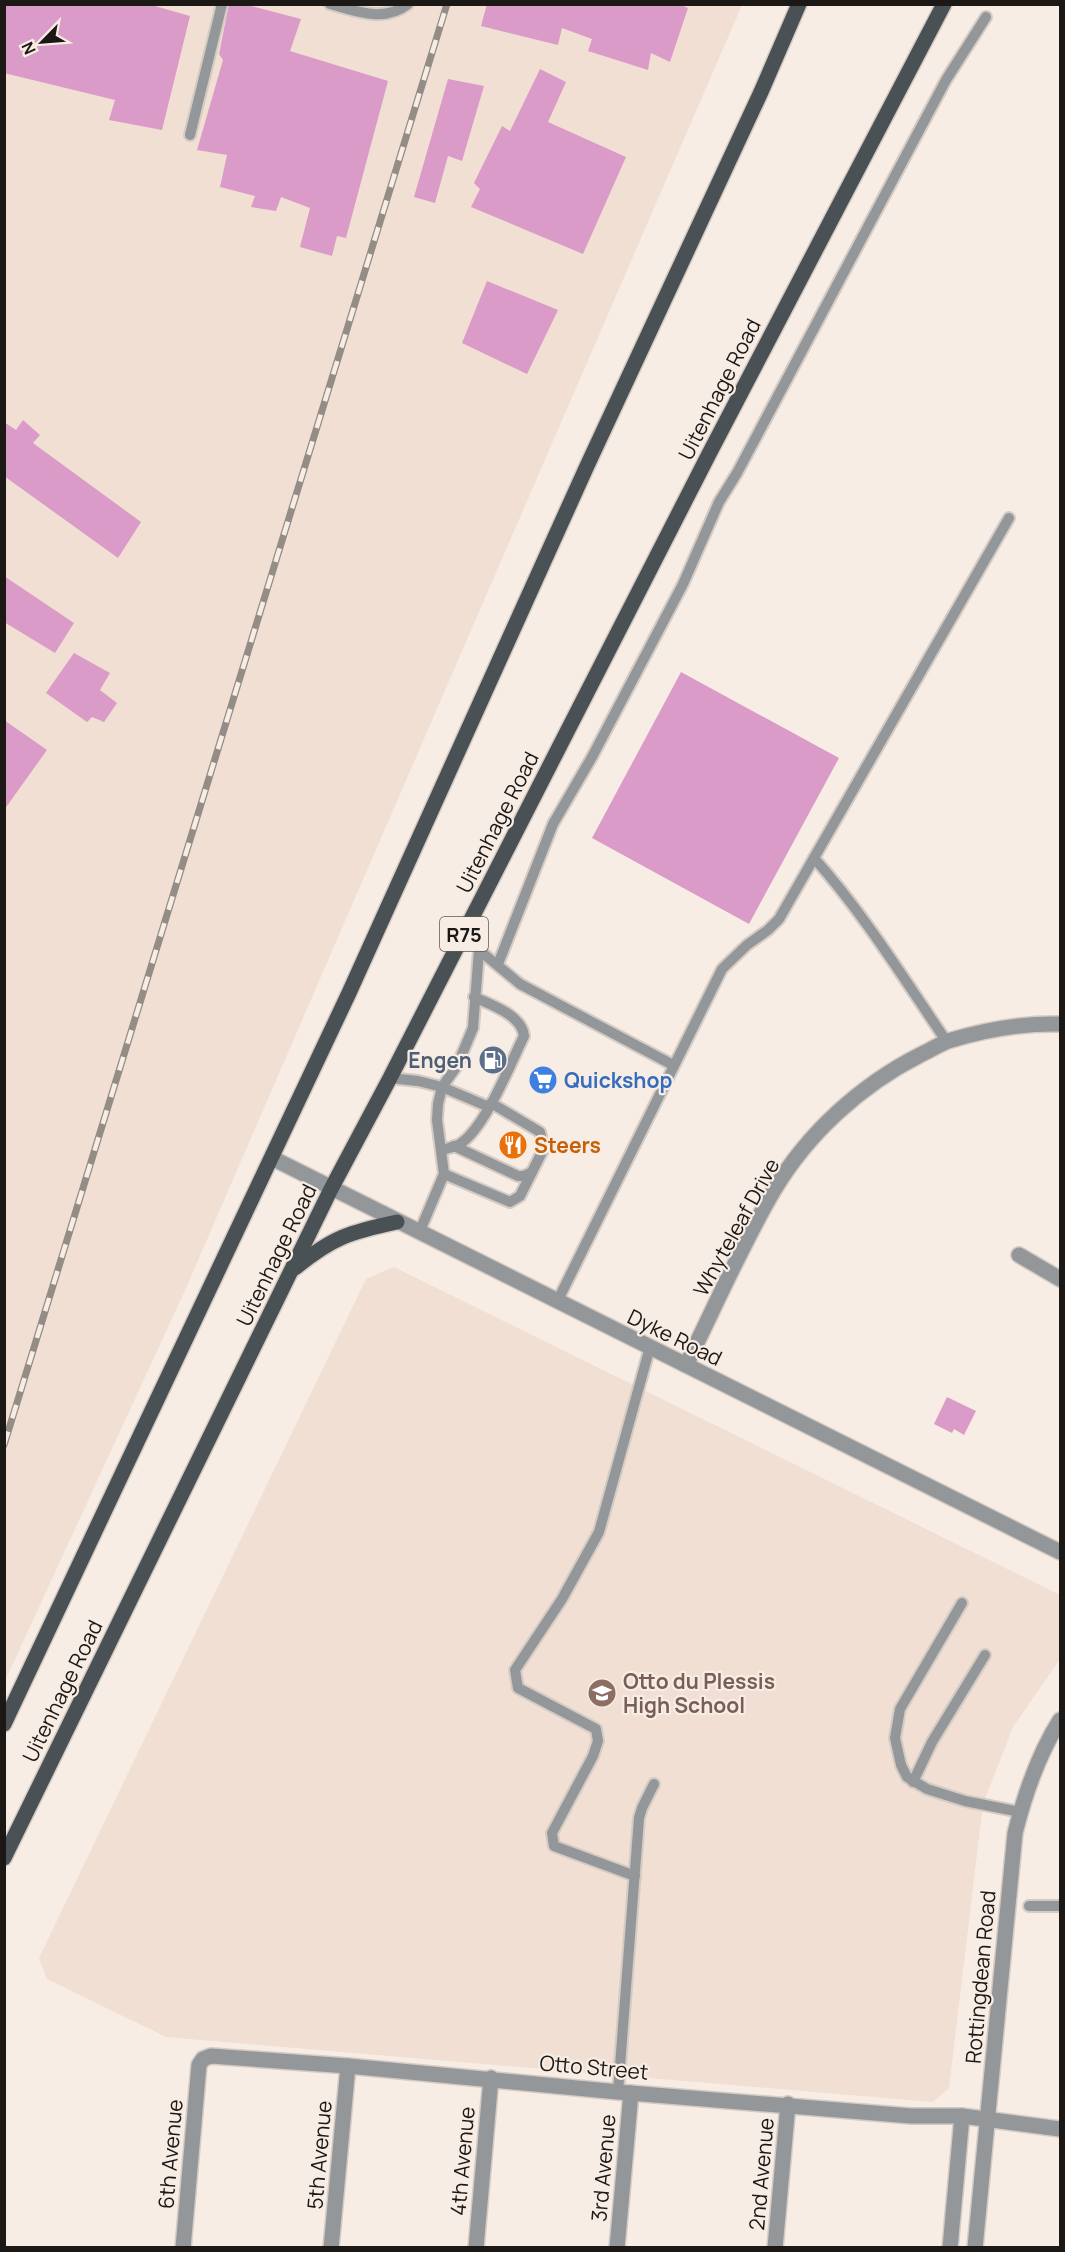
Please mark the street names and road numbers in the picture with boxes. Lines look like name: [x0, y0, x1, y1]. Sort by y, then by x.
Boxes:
street label: Uitenhage Road: [671, 314, 767, 464]
street label: Uitenhage Road: [449, 747, 545, 897]
road number: R75: [440, 917, 488, 951]
street label: Whyteleaf Drive: [687, 1153, 785, 1301]
street label: Uitenhage Road: [229, 1179, 323, 1331]
street label: Dyke Road: [623, 1302, 727, 1372]
street label: Uitenhage Road: [15, 1615, 109, 1767]
street label: Rottingdean Road: [958, 1889, 1002, 2065]
street label: Otto Street: [538, 2048, 650, 2086]
street label: 6th Avenue: [151, 2098, 189, 2210]
street label: 5th Avenue: [300, 2099, 338, 2211]
street label: 4th Avenue: [443, 2105, 481, 2217]
street label: 3rd Avenue: [584, 2113, 622, 2223]
street label: 2nd Avenue: [742, 2117, 780, 2231]

